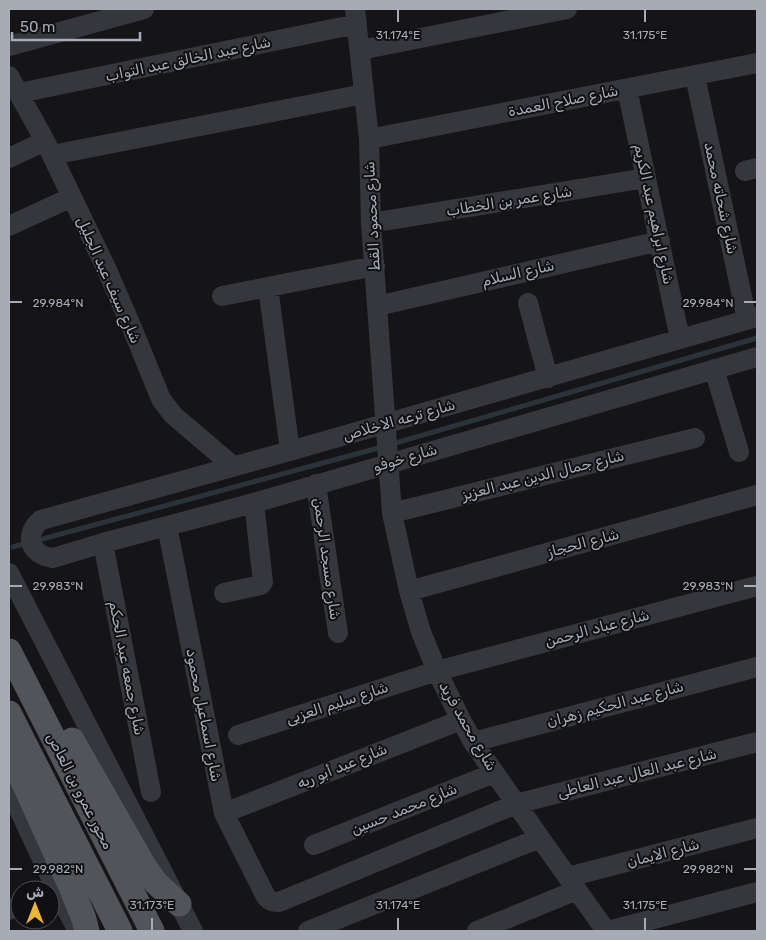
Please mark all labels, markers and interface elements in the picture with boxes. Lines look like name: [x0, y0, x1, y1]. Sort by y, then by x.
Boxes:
scale bar: [12, 10, 140, 42]
text: 50 m: [20, 18, 55, 36]
text: 31.174°E: [376, 28, 420, 42]
text: 31.175°E: [623, 28, 667, 42]
street label: شارع عبد الخالق عبد التواب: [104, 33, 273, 87]
street label: شارع صلاح العمدة: [506, 81, 620, 122]
street label: شارع شحاته محمد: [698, 140, 742, 256]
street label: شارع ابراهيم عبد الكريم: [628, 142, 678, 286]
street label: شارع محمود القط: [360, 161, 386, 271]
street label: شارع عمر بن الخطاب: [445, 182, 574, 222]
street label: شارع سيف عبد الجليل: [71, 214, 145, 347]
street label: شارع السلام: [480, 256, 556, 292]
text: 29.984°N: [32, 296, 84, 310]
text: 29.984°N: [682, 296, 734, 310]
street label: شارع ترعه الاخلاص: [341, 395, 458, 447]
street label: شارع خوفو: [371, 440, 440, 478]
street label: شارع جمال الدين عبد العزيز: [459, 446, 627, 506]
street label: شارع مسجد الرحمن: [308, 497, 344, 621]
street label: شارع الحجاز: [544, 525, 621, 563]
text: 29.983°N: [33, 579, 83, 593]
text: 29.983°N: [683, 579, 733, 593]
street label: شارع جمعه عبد الحكم: [103, 599, 149, 737]
street label: شارع عباد الرحمن: [543, 605, 652, 653]
street label: شارع اسماعيل محمود: [180, 647, 226, 783]
street label: شارع عبد الحكيم زهران: [545, 677, 686, 733]
street label: شارع سليم العزبى: [283, 678, 391, 730]
street label: شارع محمد فريد: [433, 678, 501, 775]
street label: محور عمرو بن العاص: [42, 730, 117, 853]
street label: شارع عيد أبو ريه: [294, 740, 390, 794]
street label: شارع عبد العال عبد العاطى: [555, 744, 719, 803]
street label: شارع محمد حسين: [348, 779, 461, 840]
street label: شارع الايمان: [625, 835, 702, 873]
text: 29.982°N: [33, 862, 83, 876]
text: 29.982°N: [683, 862, 733, 876]
north arrow: [10, 880, 60, 930]
text: ش: [26, 884, 44, 901]
text: 31.173°E: [130, 898, 174, 912]
text: 31.174°E: [376, 898, 420, 912]
text: 31.175°E: [623, 898, 667, 912]

